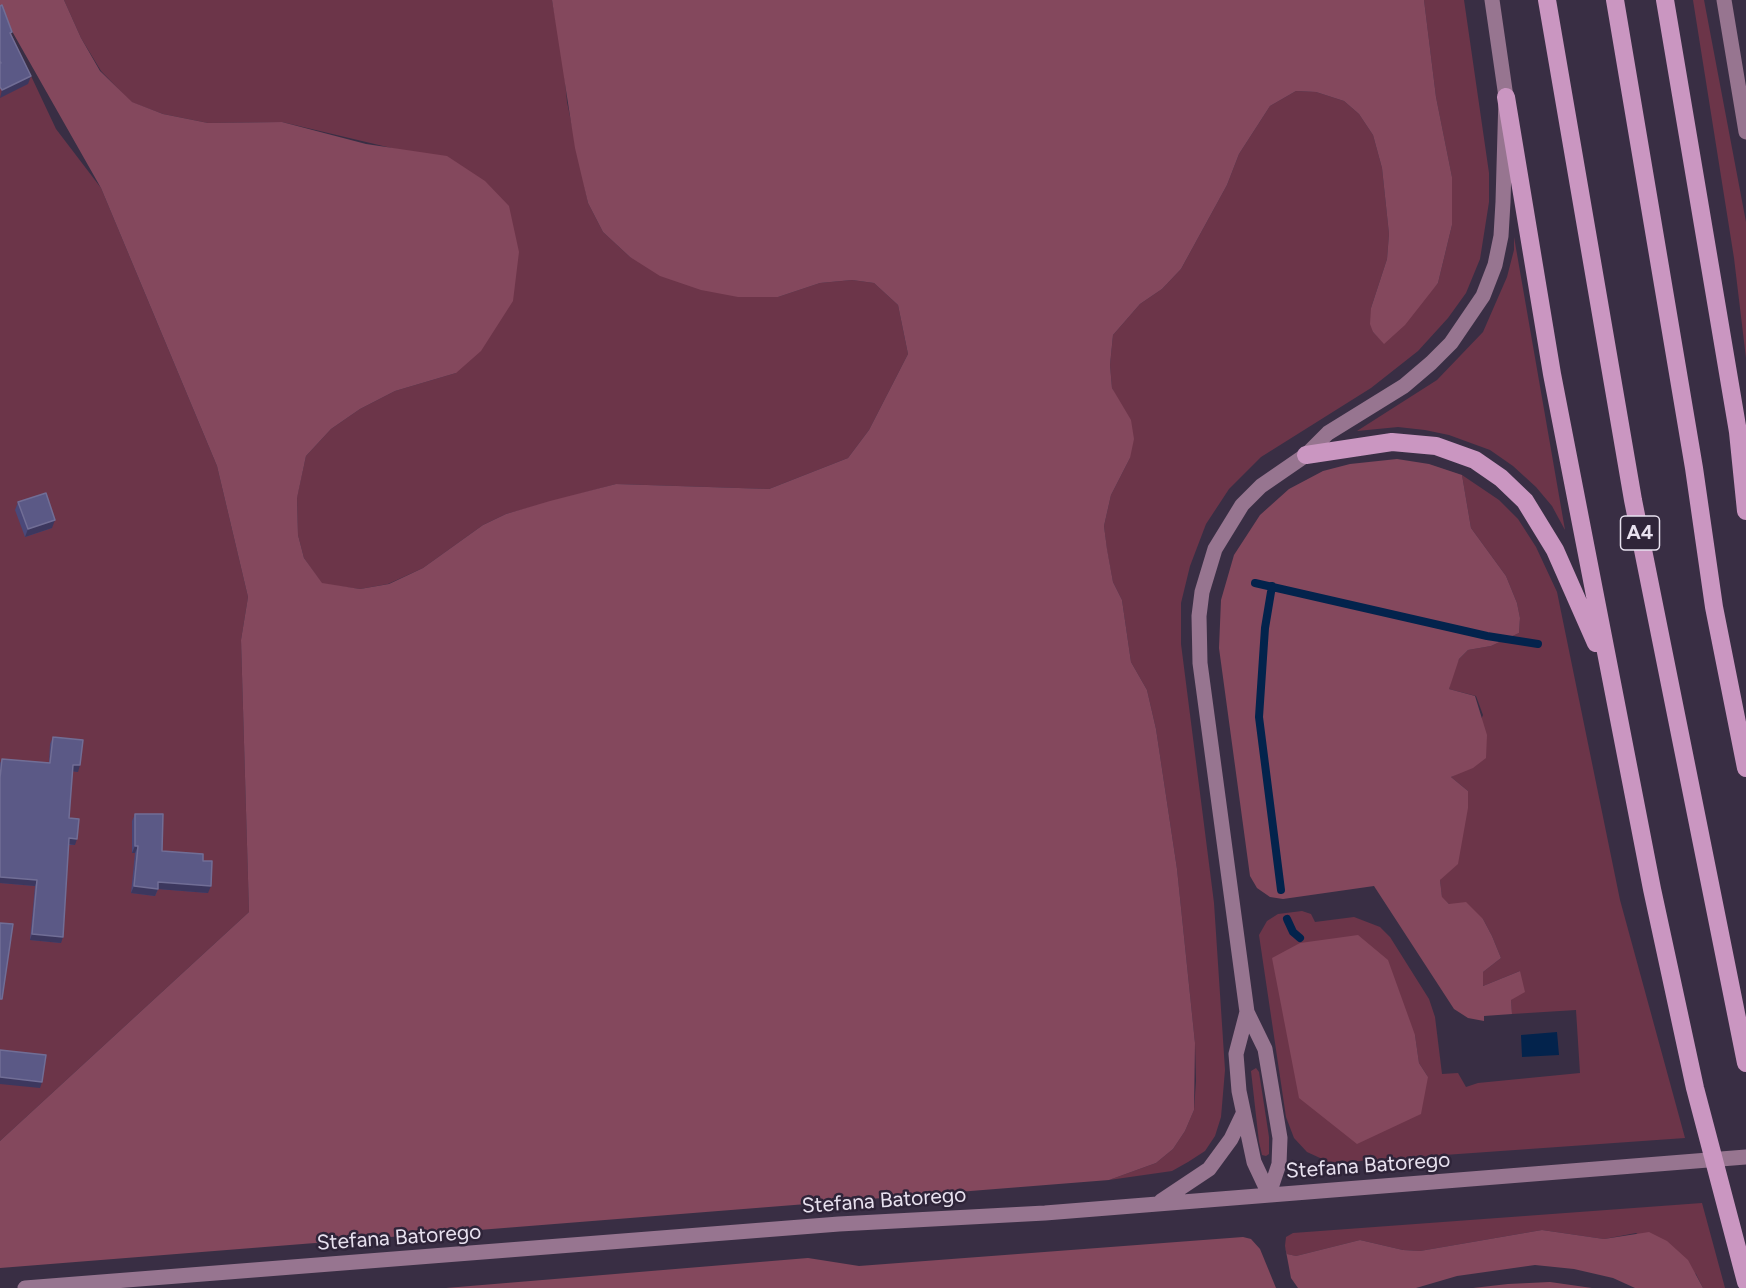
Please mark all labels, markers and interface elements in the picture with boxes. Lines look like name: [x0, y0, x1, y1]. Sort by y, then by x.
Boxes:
road number: A4: [1620, 516, 1660, 550]
street label: Stefana Batorego: [1285, 1148, 1451, 1184]
street label: Stefana Batorego: [801, 1183, 967, 1219]
street label: Stefana Batorego: [316, 1220, 482, 1256]

